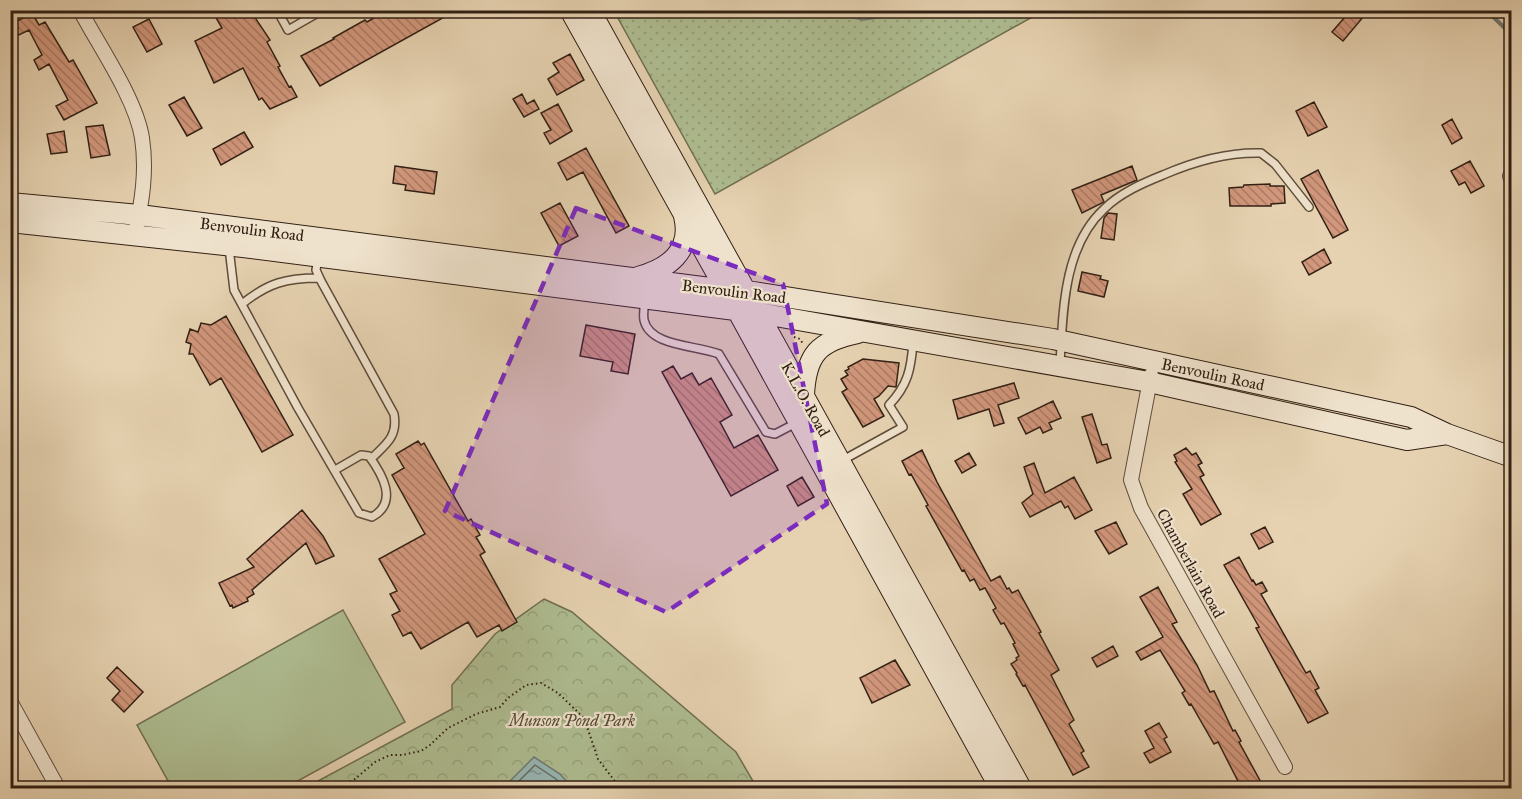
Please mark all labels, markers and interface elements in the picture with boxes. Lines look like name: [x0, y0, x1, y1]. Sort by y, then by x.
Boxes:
street label: Benvoulin Road: [199, 214, 305, 245]
street label: Benvoulin Road: [681, 276, 787, 307]
street label: Benvoulin Road: [1160, 354, 1266, 395]
street label: K.L.O. Road: [777, 358, 834, 440]
street label: Chamberlain Road: [1153, 505, 1228, 621]
park label: Munson Pond Park: [507, 711, 635, 730]

